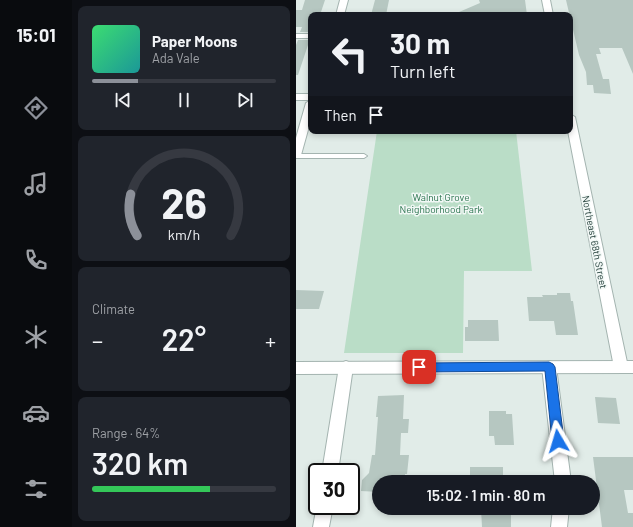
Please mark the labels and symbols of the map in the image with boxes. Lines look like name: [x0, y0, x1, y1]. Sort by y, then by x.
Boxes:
park label: Walnut Grove Neighborhood Park: [399, 191, 483, 215]
street label: Northeast 68th Street: [580, 194, 610, 290]
pin: [402, 350, 436, 384]
position arrow: [537, 420, 579, 462]
speed limit sign: 30: [308, 463, 360, 515]

